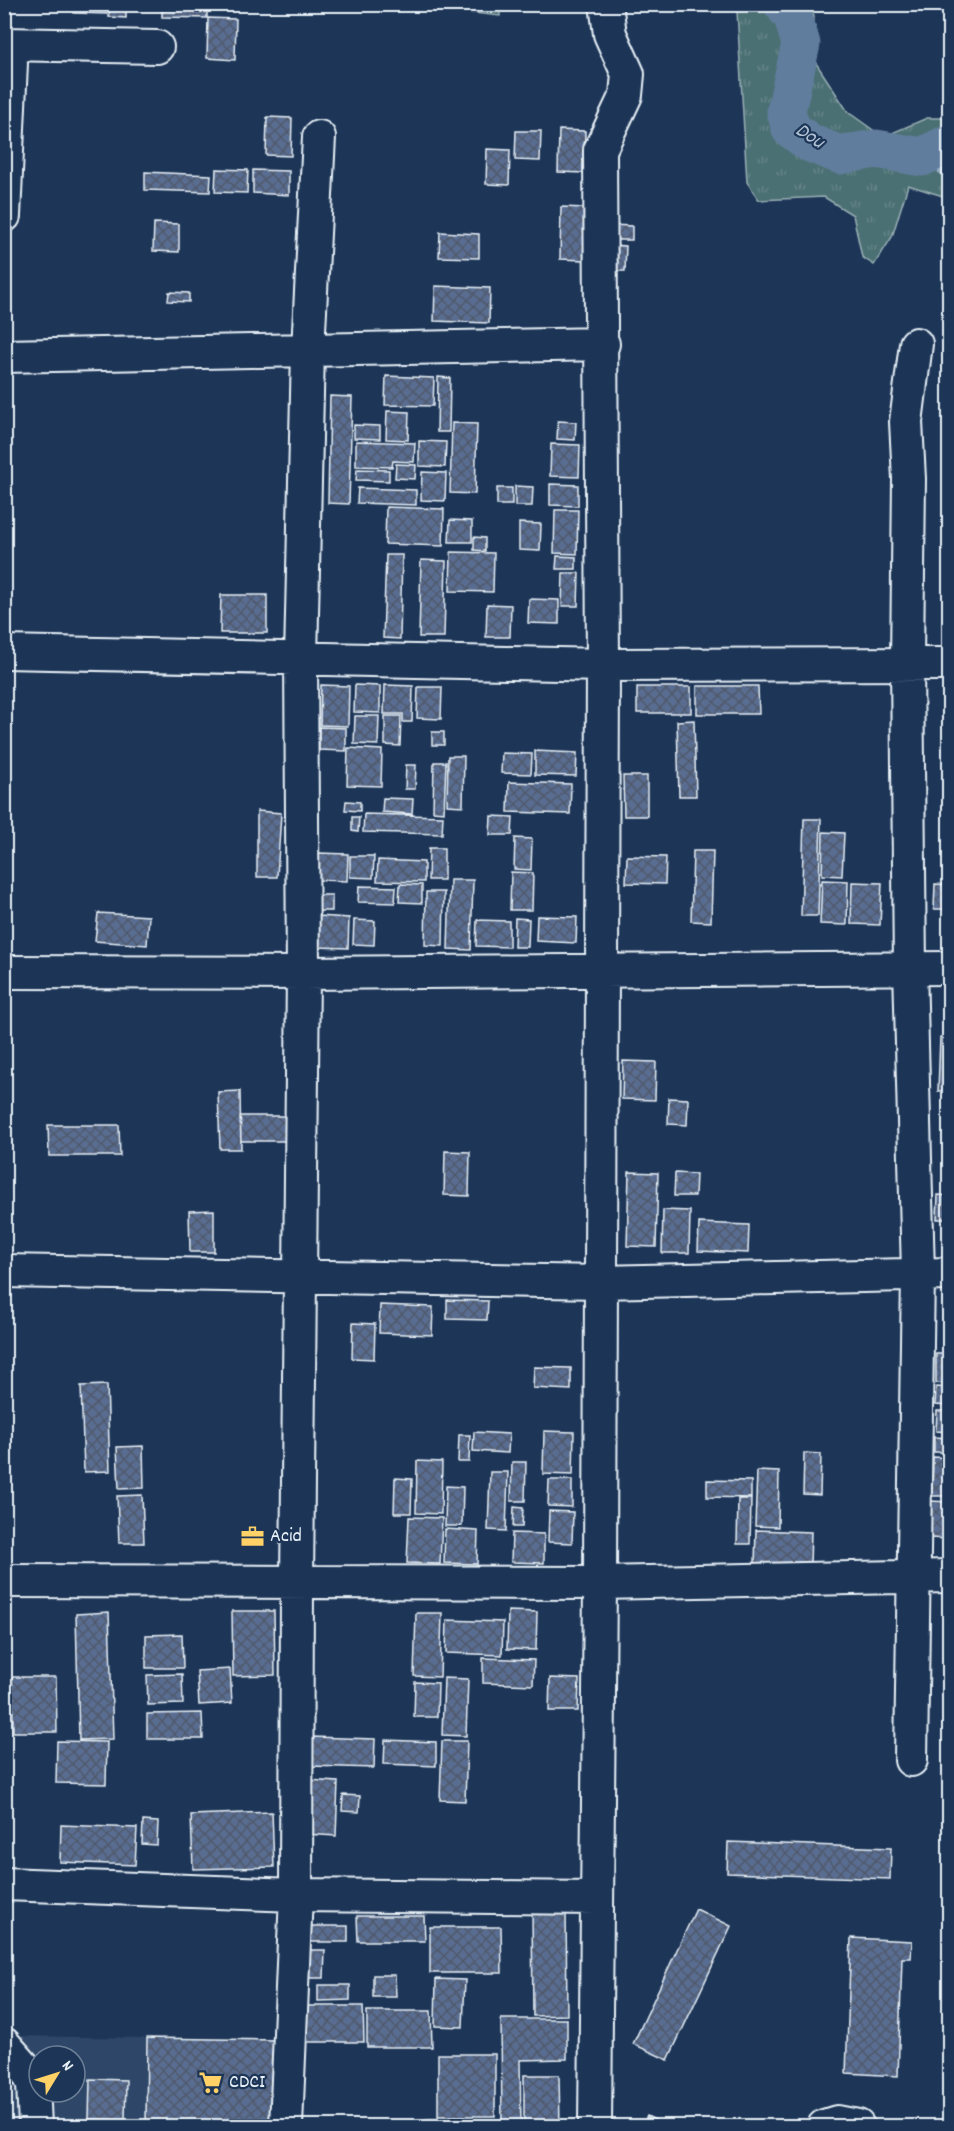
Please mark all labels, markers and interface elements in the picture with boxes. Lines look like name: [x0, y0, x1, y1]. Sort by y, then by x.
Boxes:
water label: Dou: [789, 116, 831, 159]
place label: Acid: [270, 1523, 302, 1551]
office icon: Acid: [239, 1524, 265, 1550]
north arrow: [27, 2044, 87, 2104]
text: N: [55, 2056, 78, 2077]
place label: CDCI: [229, 2069, 265, 2097]
supermarket icon: CDCI: [198, 2070, 224, 2096]

